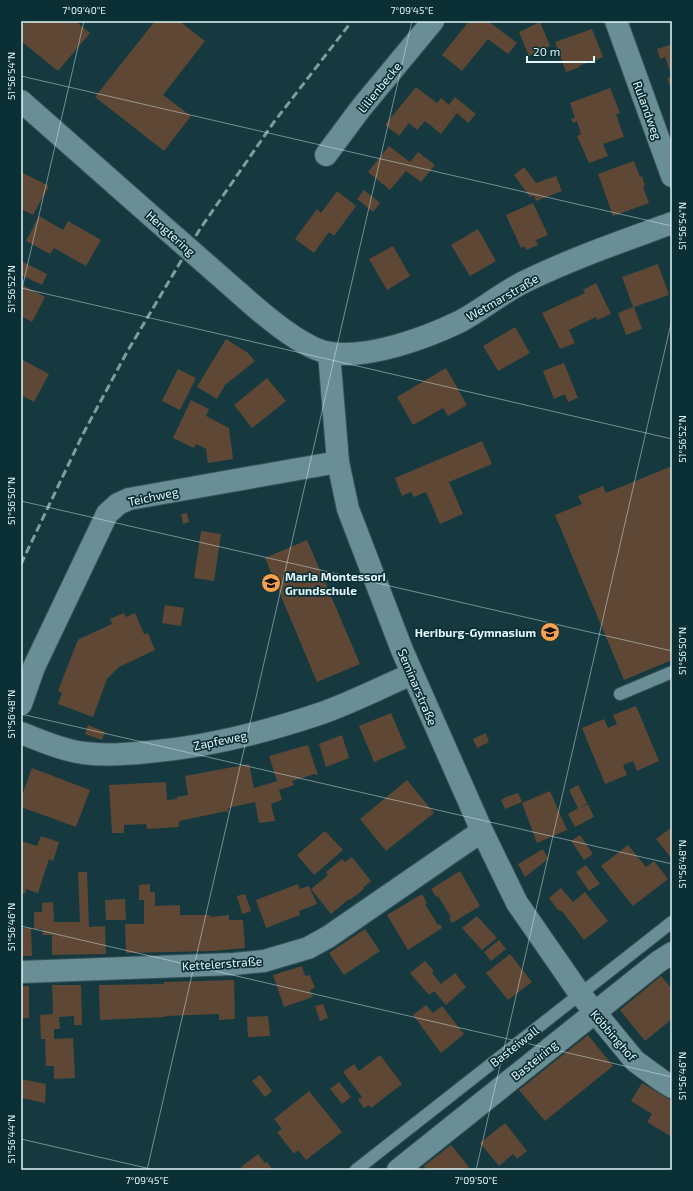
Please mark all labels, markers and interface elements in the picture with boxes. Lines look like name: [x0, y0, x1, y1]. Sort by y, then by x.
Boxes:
text: 7°09'40"E: [62, 4, 106, 16]
text: 7°09'45"E: [390, 4, 434, 16]
scale bar: [527, 38, 594, 64]
text: 20 m: [533, 44, 560, 58]
text: 51°56'54"N: [5, 52, 17, 100]
street label: Lilienbecke: [354, 59, 404, 115]
street label: Rulandweg: [631, 79, 665, 141]
text: 51°56'54"N: [676, 202, 688, 250]
street label: Hengtering: [144, 208, 198, 259]
text: 51°56'52"N: [5, 265, 17, 313]
street label: Wetmarstraße: [464, 271, 540, 323]
text: 51°56'52"N: [676, 415, 688, 463]
text: 51°56'50"N: [5, 477, 17, 525]
street label: Teichweg: [127, 484, 180, 508]
place label: Maria Montessori Grundschule: [285, 569, 386, 597]
school or university icon: Maria Montessori Grundschule: [260, 572, 282, 594]
school or university icon: Heriburg-Gymnasium: [539, 621, 561, 643]
place label: Heriburg-Gymnasium: [415, 625, 536, 640]
text: 51°56'50"N: [676, 627, 688, 675]
street label: Seminarstraße: [396, 647, 440, 727]
text: 51°56'48"N: [5, 690, 17, 738]
street label: Zapfeweg: [192, 727, 248, 752]
text: 51°56'48"N: [676, 840, 688, 888]
text: 51°56'46"N: [5, 903, 17, 951]
street label: Kettelerstraße: [181, 953, 263, 973]
street label: Köbbinghof: [588, 1007, 640, 1063]
street label: Basteiwall: [487, 1022, 541, 1069]
street label: Basteiring: [508, 1037, 560, 1083]
text: 51°56'46"N: [676, 1052, 688, 1100]
text: 51°56'44"N: [5, 1115, 17, 1163]
text: 7°09'45"E: [125, 1174, 169, 1186]
text: 7°09'50"E: [454, 1174, 498, 1186]

